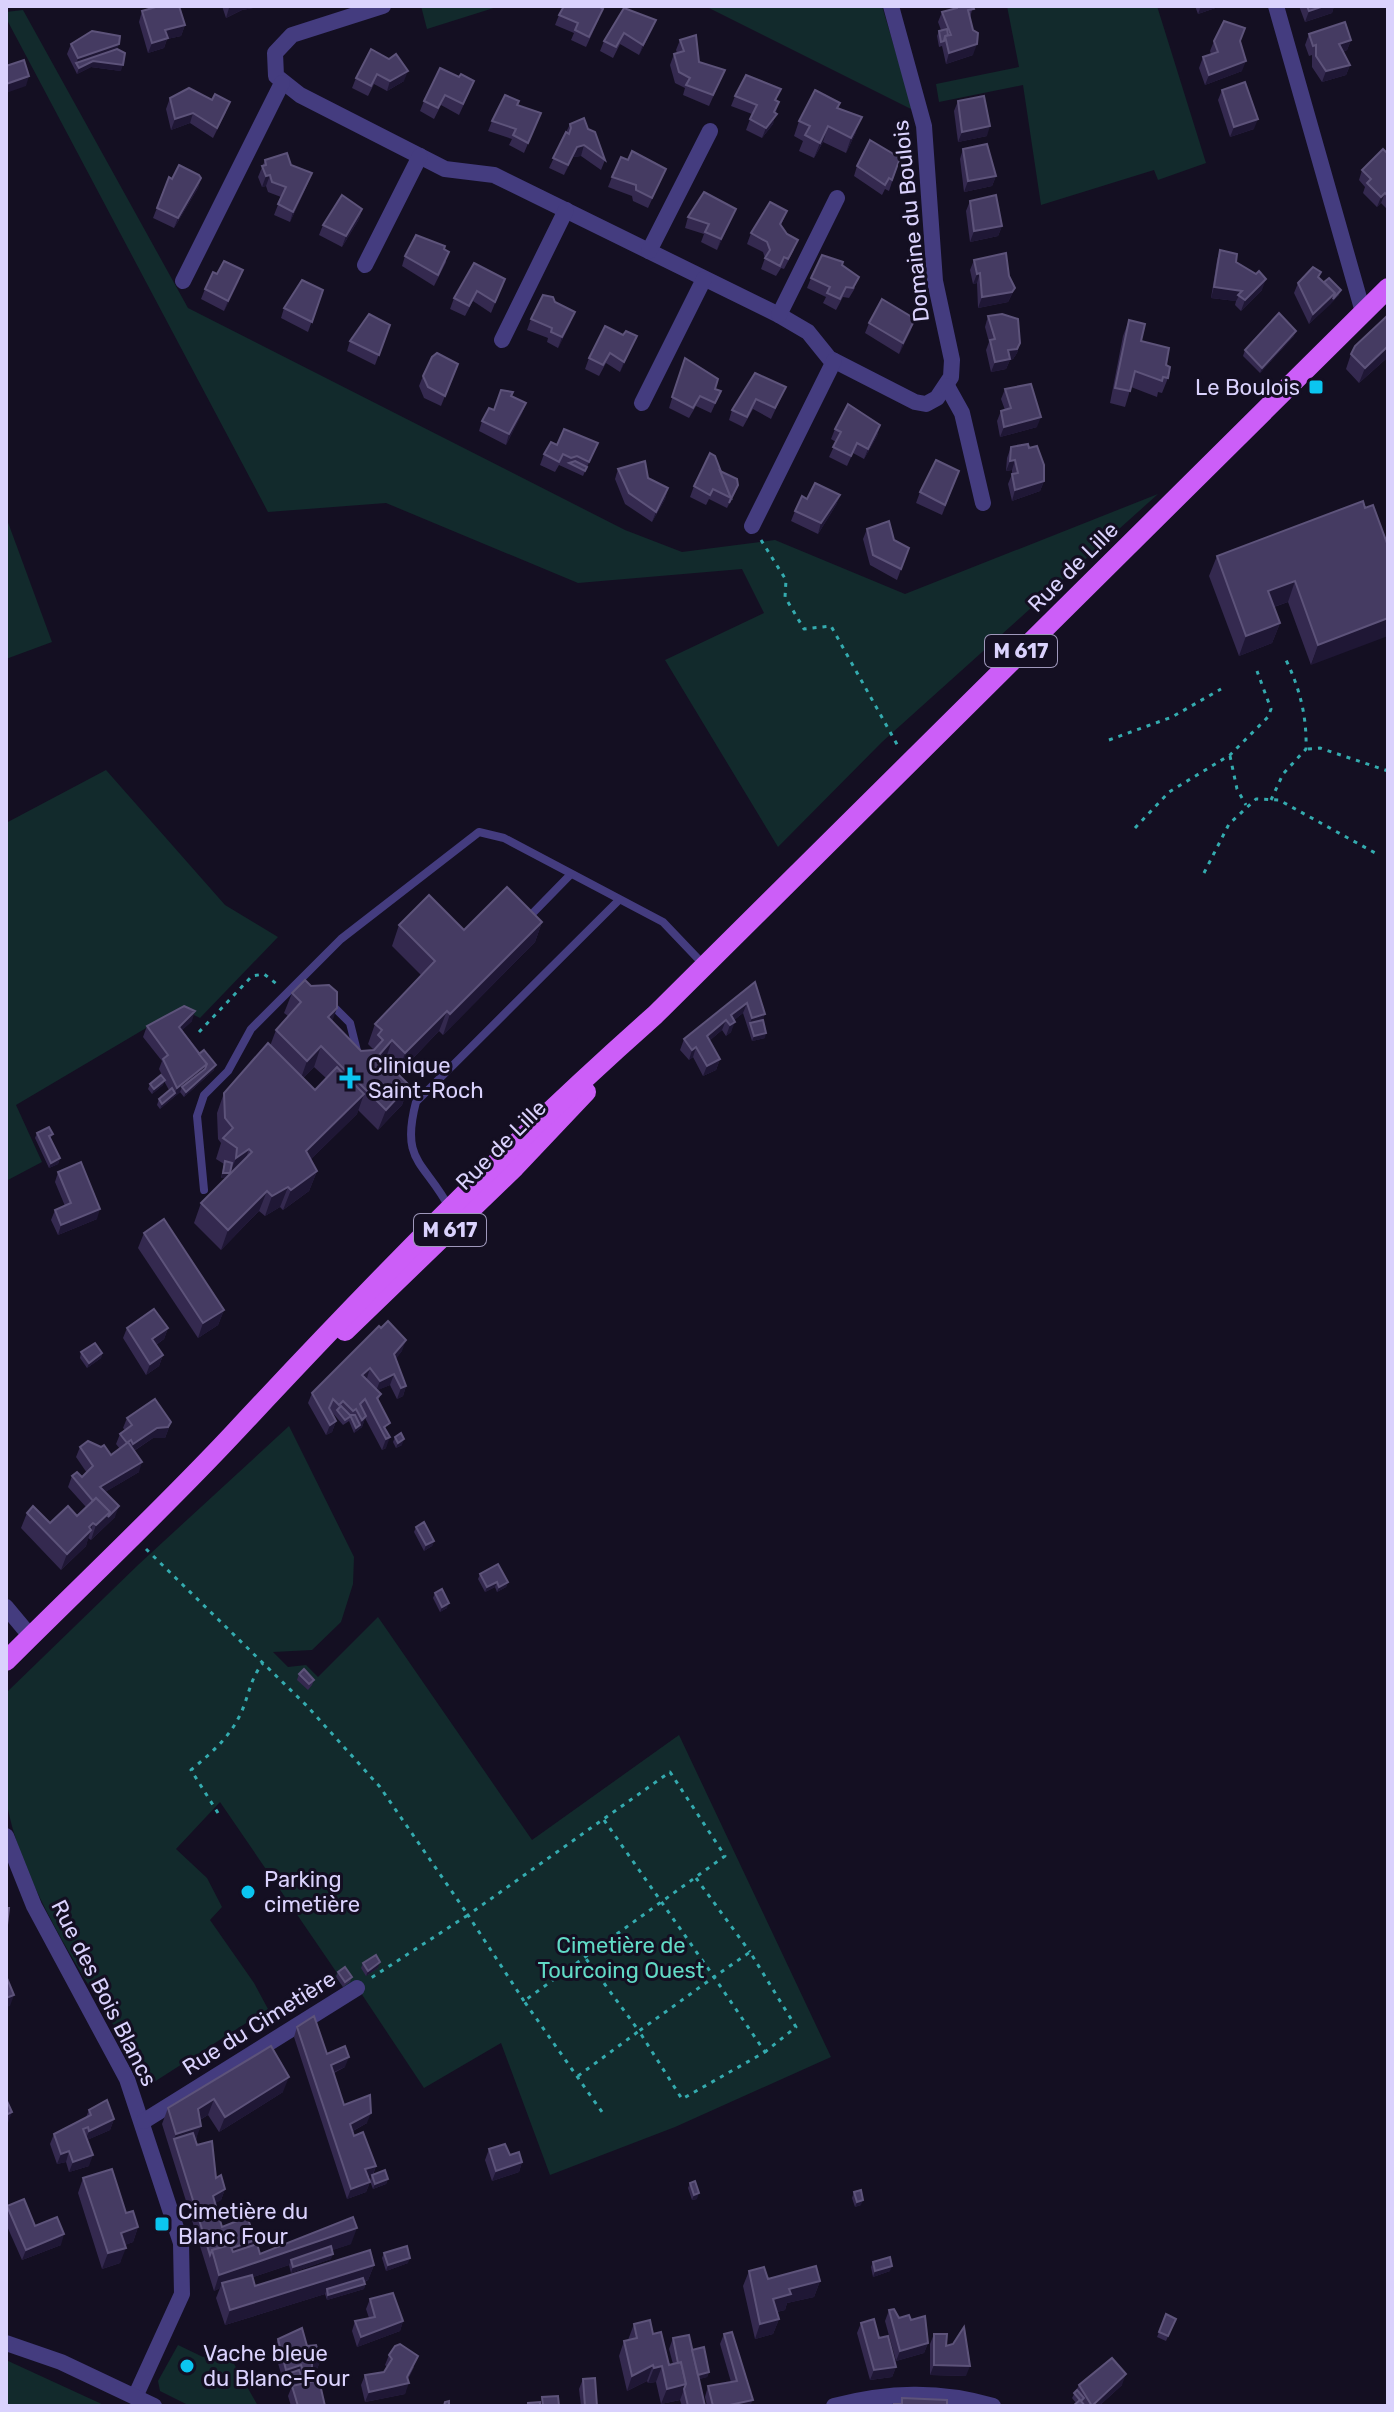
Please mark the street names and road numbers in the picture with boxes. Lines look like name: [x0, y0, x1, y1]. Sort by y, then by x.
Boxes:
street label: Domaine du Boulois: [887, 119, 935, 323]
street label: Rue de Lille: [1022, 516, 1124, 618]
road number: M 617: [985, 635, 1057, 667]
street label: Rue de Lille: [450, 1094, 552, 1196]
road number: M 617: [414, 1214, 486, 1246]
street label: Rue des Bois Blancs: [45, 1895, 163, 2091]
street label: Rue du Cimetière: [177, 1965, 341, 2081]

